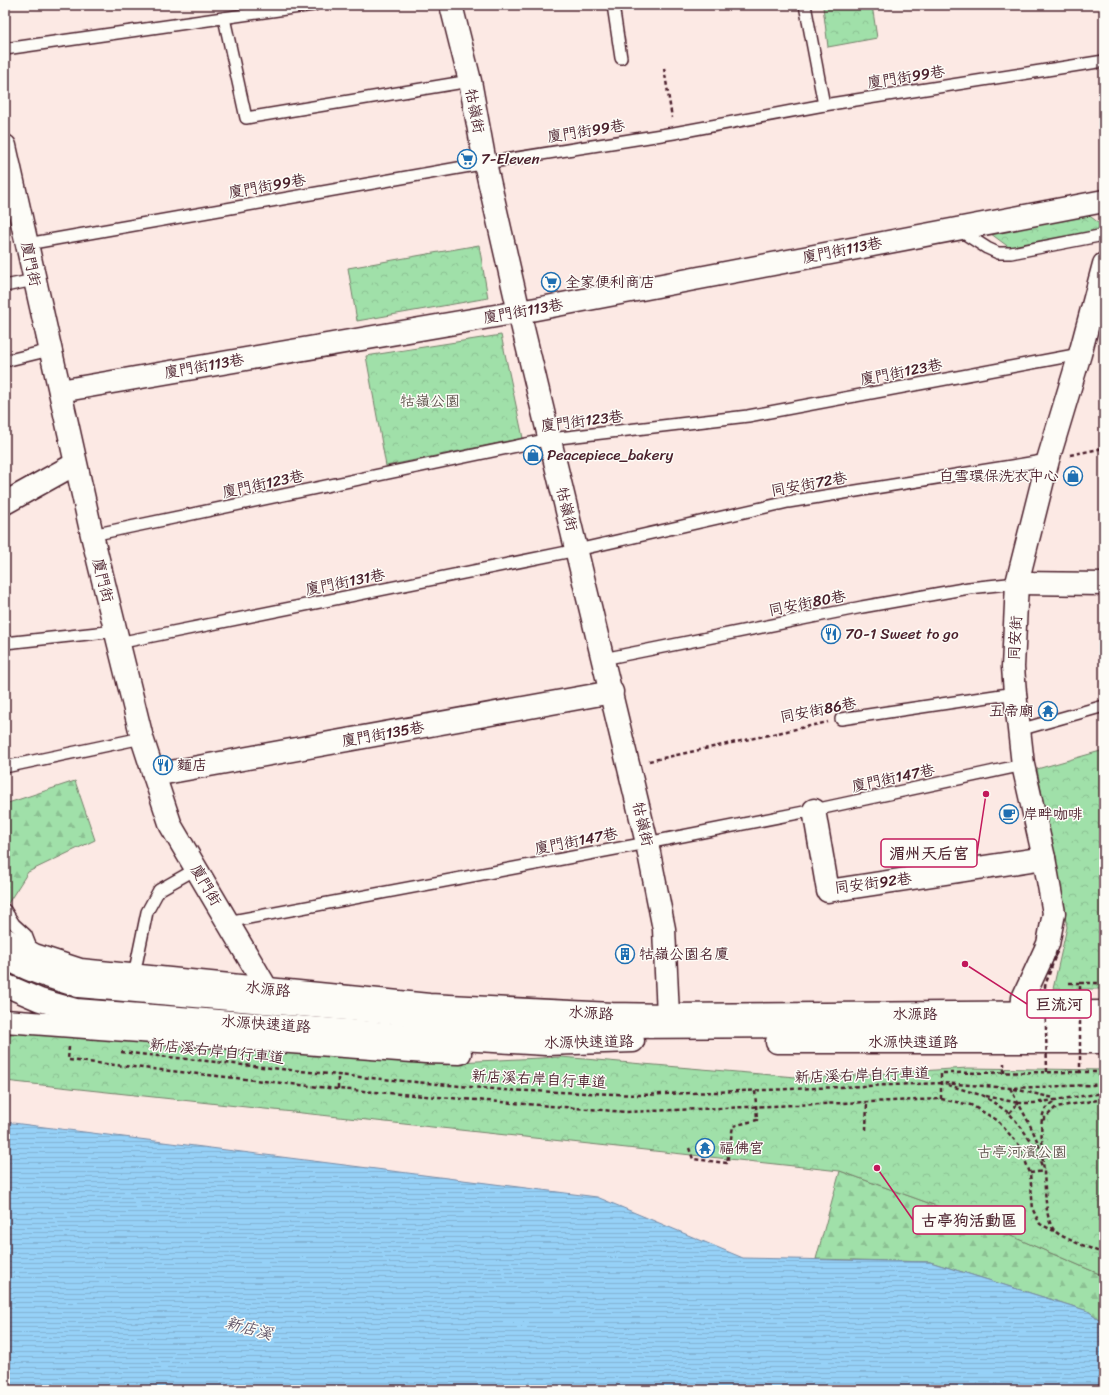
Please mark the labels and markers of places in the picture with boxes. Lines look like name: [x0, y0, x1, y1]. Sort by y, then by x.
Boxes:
place label: 7-Eleven: [481, 146, 540, 172]
supermarket icon: 7-Eleven: [456, 148, 478, 170]
place label: 全家便利商店: [565, 269, 655, 295]
supermarket icon: 全家便利商店: [540, 271, 562, 293]
place label: Peacepiece_bakery: [547, 442, 674, 468]
shop icon: Peacepiece_bakery: [522, 444, 544, 466]
place label: 白雪環保洗衣中心: [939, 463, 1059, 489]
shop icon: 白雪環保洗衣中心: [1062, 465, 1084, 487]
place label: 70-1 Sweet to go: [845, 621, 959, 647]
restaurant icon: 70-1 Sweet to go: [820, 623, 842, 645]
place label: 五帝廟: [989, 698, 1034, 724]
temple icon: 五帝廟: [1037, 700, 1059, 722]
place label: 麵店: [177, 752, 207, 778]
restaurant icon: 麵店: [152, 754, 174, 776]
place label: 岸畔咖啡: [1023, 801, 1083, 827]
cafe icon: 岸畔咖啡: [998, 803, 1020, 825]
callout: 湄州天后宮: [881, 839, 977, 867]
place label: 牯嶺公園名廈: [639, 941, 729, 967]
building icon: 牯嶺公園名廈: [614, 943, 636, 965]
callout: 巨流河: [1027, 990, 1091, 1018]
place label: 福佛宮: [719, 1135, 764, 1161]
temple icon: 福佛宮: [694, 1137, 716, 1159]
callout: 古亭狗活動區: [913, 1206, 1025, 1234]

